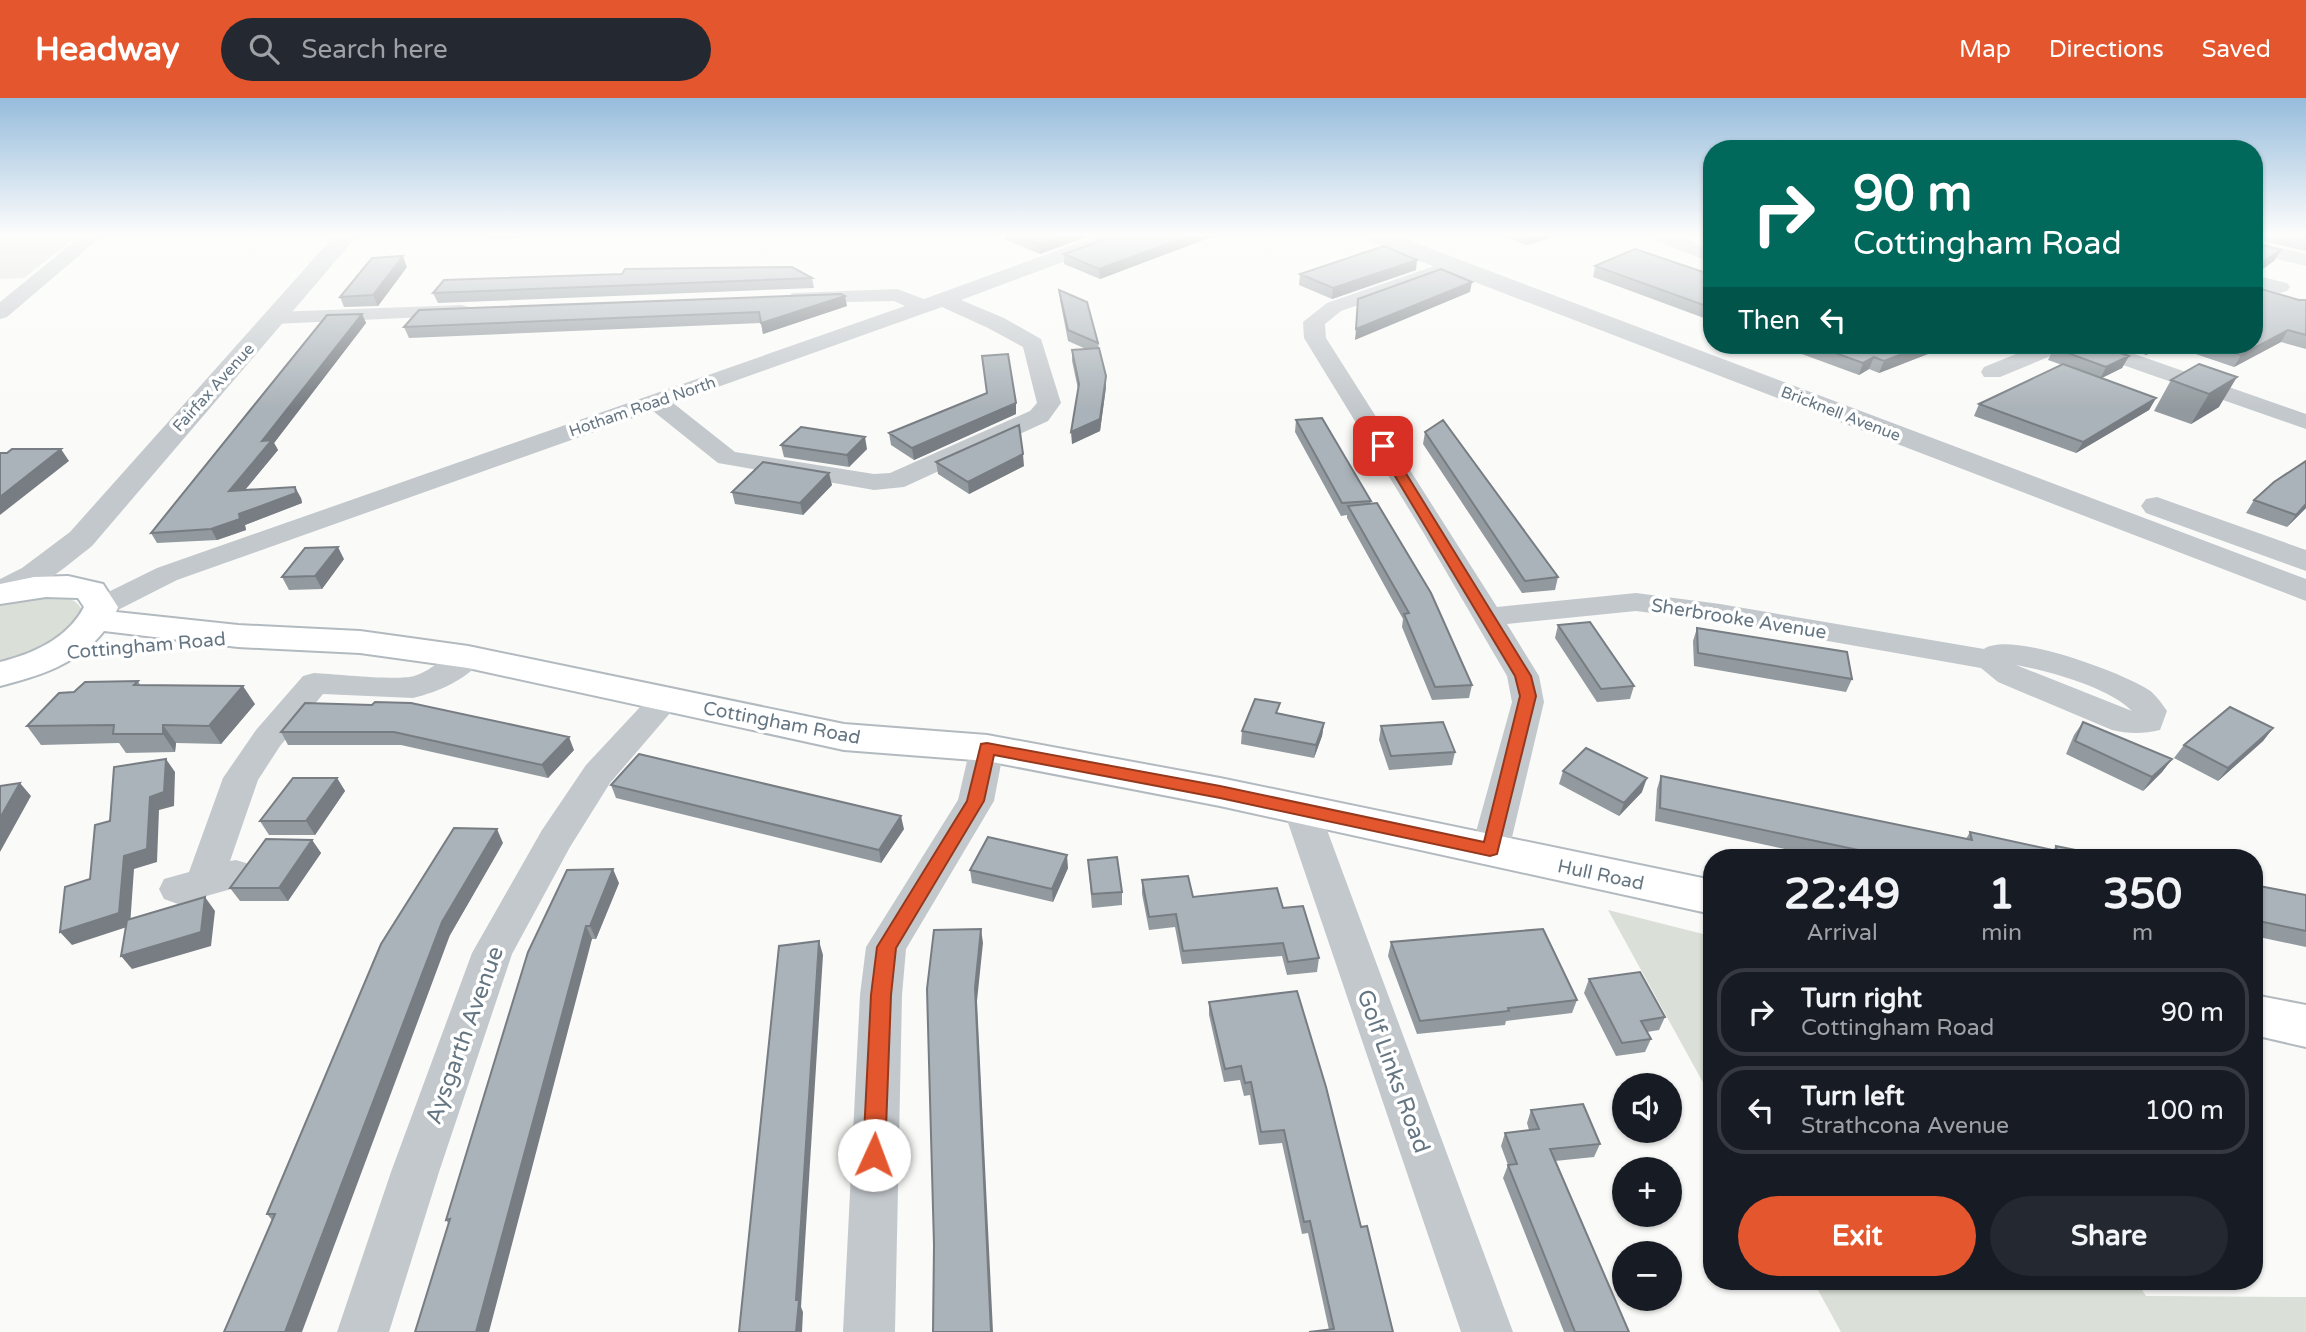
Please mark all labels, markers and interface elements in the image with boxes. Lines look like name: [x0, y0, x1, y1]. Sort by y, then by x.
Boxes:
search box: [221, 18, 711, 81]
text: Headway: [35, 30, 179, 69]
icon: search: [245, 30, 283, 68]
text: Search here: [301, 34, 448, 65]
text: Map: [1959, 35, 2011, 64]
text: Directions: [2049, 35, 2164, 64]
text: Saved: [2202, 35, 2271, 64]
text: 90 m: [1853, 165, 1972, 224]
icon: right: [1738, 168, 1829, 259]
text: Cottingham Road: [1853, 225, 2122, 263]
icon: left: [1814, 301, 1852, 339]
text: Then: [1738, 305, 1800, 336]
street label: Fairfax Avenue: [169, 339, 259, 436]
street label: Hotham Road North: [566, 372, 718, 441]
street label: Bricknell Avenue: [1778, 382, 1903, 446]
pin: [1353, 416, 1413, 476]
icon: arrive: [1364, 427, 1402, 465]
street label: Sherbrooke Avenue: [1650, 594, 1828, 644]
street label: Cottingham Road: [66, 628, 227, 664]
street label: Cottingham Road: [701, 697, 862, 749]
street label: Hull Road: [1556, 855, 1646, 895]
text: 22:49: [1784, 869, 1900, 920]
text: 1: [1988, 869, 2015, 920]
text: 350: [2103, 869, 2182, 920]
text: Arrival: [1807, 919, 1878, 947]
text: min: [1981, 919, 2022, 947]
text: m: [2132, 919, 2153, 947]
street label: Aysgarth Avenue: [420, 943, 510, 1128]
text: Turn right: [1801, 983, 1922, 1014]
street label: Golf Links Road: [1350, 986, 1436, 1157]
icon: right: [1742, 993, 1780, 1031]
text: 90 m: [2161, 997, 2224, 1028]
text: Cottingham Road: [1801, 1014, 1994, 1042]
map controls: [1612, 1073, 1682, 1311]
button: sound: [1612, 1073, 1682, 1143]
text: Turn left: [1801, 1081, 1904, 1112]
icon: left: [1742, 1091, 1780, 1129]
text: 100 m: [2144, 1095, 2224, 1126]
text: Strathcona Avenue: [1801, 1112, 2009, 1140]
position arrow: [837, 1118, 911, 1192]
button: +: [1612, 1157, 1682, 1227]
button: Exit: [1738, 1196, 1976, 1276]
button: Share: [1990, 1196, 2228, 1276]
button: −: [1612, 1241, 1682, 1311]

